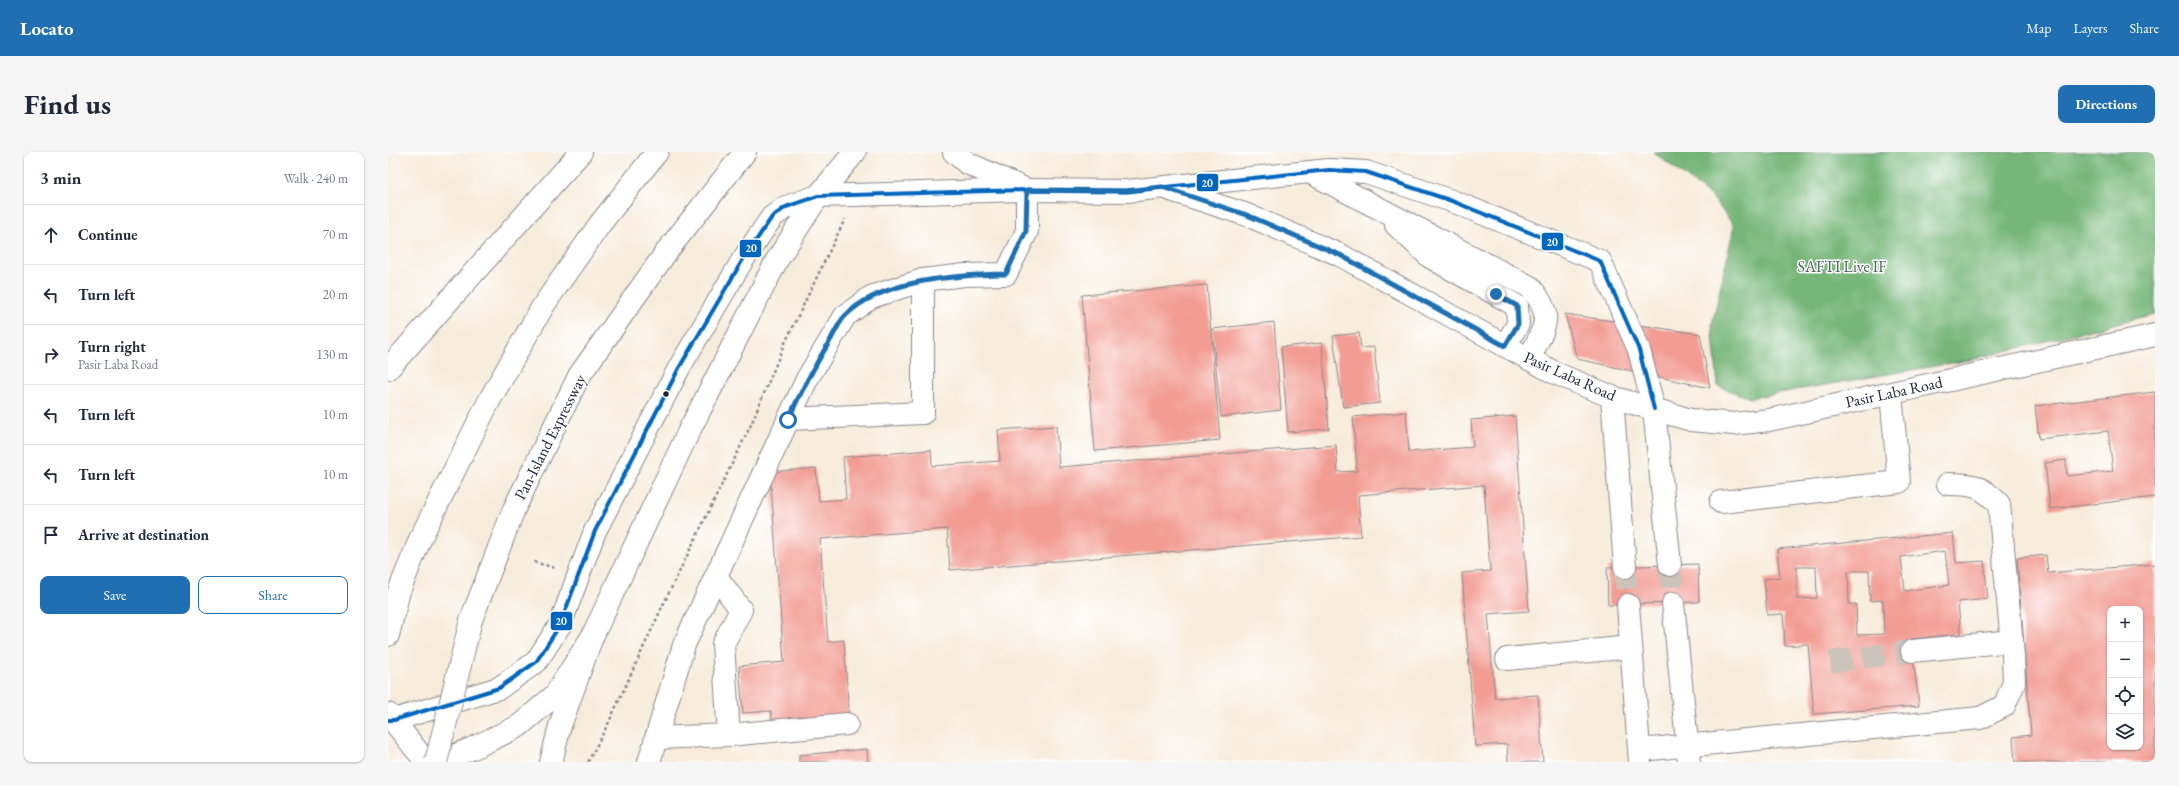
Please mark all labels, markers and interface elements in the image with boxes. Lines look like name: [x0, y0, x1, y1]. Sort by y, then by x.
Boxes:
text: Locato: [20, 16, 74, 41]
text: Map: [2026, 19, 2051, 37]
text: Layers: [2073, 19, 2108, 37]
text: Share: [2130, 19, 2159, 37]
button: Directions: [2058, 85, 2155, 123]
text: Find us: [24, 86, 111, 122]
text: 3 min: [40, 167, 81, 189]
text: Walk · 240 m: [284, 170, 348, 187]
line badge: 20: [1196, 173, 1219, 192]
text: 20: [1201, 176, 1213, 190]
icon: ahead: [40, 224, 62, 246]
text: Continue: [78, 225, 138, 244]
text: 70 m: [323, 226, 348, 243]
line badge: 20: [1541, 232, 1564, 251]
text: 20: [1546, 235, 1558, 249]
line badge: 20: [739, 239, 762, 258]
text: 20: [745, 241, 757, 255]
park label: SAFTI Live IF: [1797, 256, 1887, 277]
icon: left: [40, 284, 62, 306]
text: Turn left: [78, 285, 135, 304]
route end: [1487, 285, 1505, 303]
text: 20 m: [323, 286, 348, 303]
text: Turn right: [78, 337, 146, 356]
icon: right: [40, 344, 62, 366]
text: 130 m: [317, 346, 348, 363]
street label: Pasir Laba Road: [1521, 346, 1620, 406]
text: Pasir Laba Road: [78, 356, 158, 373]
street label: Pan-Island Expressway: [509, 370, 591, 503]
street label: Pasir Laba Road: [1844, 371, 1945, 413]
unlabelled marker: [661, 389, 671, 399]
icon: left: [40, 404, 62, 426]
text: Turn left: [78, 405, 135, 424]
text: 10 m: [323, 406, 348, 423]
route start: [779, 411, 797, 429]
icon: left: [40, 464, 62, 486]
text: Turn left: [78, 465, 135, 484]
text: 10 m: [323, 466, 348, 483]
icon: arrive: [40, 524, 62, 546]
text: Arrive at destination: [78, 525, 209, 544]
button: Save: [40, 576, 190, 614]
button: Share: [198, 576, 348, 614]
map controls: [2107, 606, 2143, 750]
button: +: [2107, 606, 2143, 642]
line badge: 20: [550, 611, 573, 631]
text: 20: [555, 614, 567, 628]
button: −: [2107, 642, 2143, 678]
button: locate: [2107, 678, 2143, 714]
button: layers: [2107, 714, 2143, 750]

